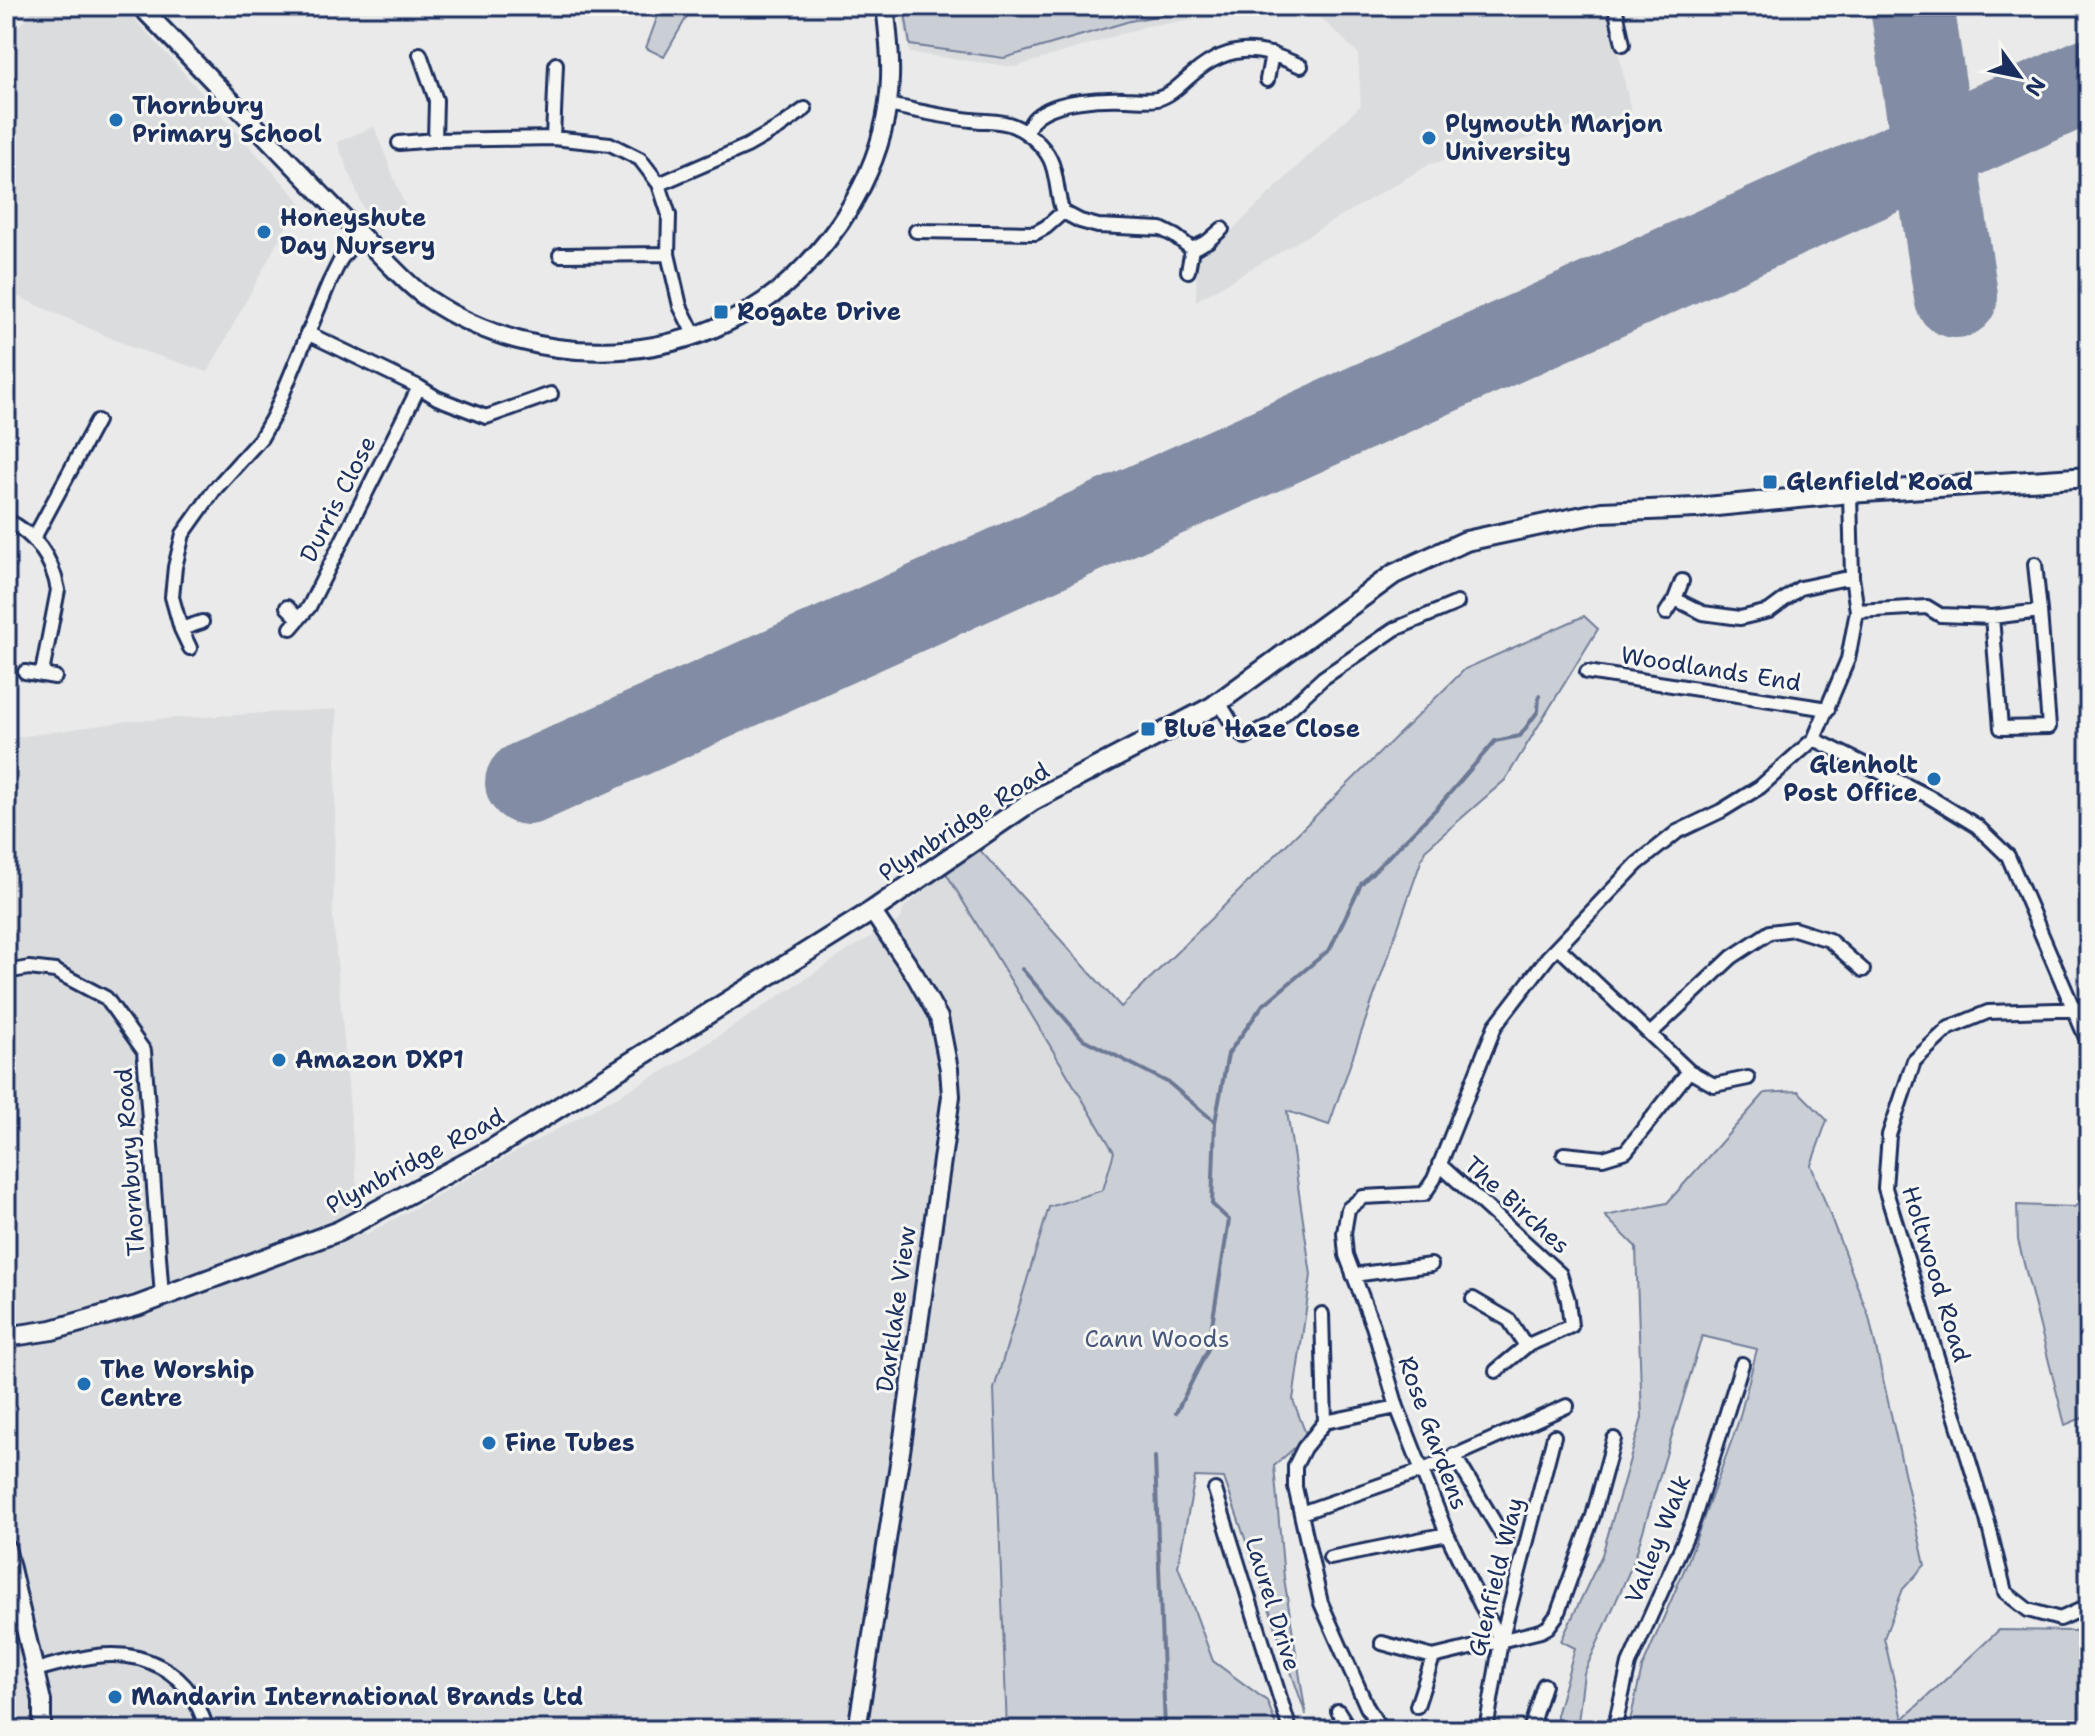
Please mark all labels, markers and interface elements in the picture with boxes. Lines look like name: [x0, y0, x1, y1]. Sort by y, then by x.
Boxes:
north arrow: [1979, 36, 2059, 116]
text: N: [2018, 71, 2052, 102]
place label: Thornbury Primary School: [132, 90, 322, 150]
place label: Plymouth Marjon University: [1445, 108, 1663, 168]
marker: Thornbury Primary School: [107, 111, 125, 129]
marker: Plymouth Marjon University: [1420, 129, 1438, 147]
place label: Honeyshute Day Nursery: [280, 202, 435, 262]
marker: Honeyshute Day Nursery: [255, 223, 273, 241]
place label: Rogate Drive: [737, 296, 901, 328]
marker: Rogate Drive: [712, 303, 730, 321]
street label: Durris Close: [292, 430, 384, 568]
place label: Glenfield Road: [1786, 466, 1973, 498]
marker: Glenfield Road: [1761, 473, 1779, 491]
street label: Woodlands End: [1618, 639, 1804, 699]
place label: Blue Haze Close: [1164, 713, 1360, 745]
marker: Blue Haze Close: [1139, 720, 1157, 738]
place label: Glenholt Post Office: [1783, 749, 1918, 809]
street label: Plymbridge Road: [872, 755, 1056, 889]
marker: Glenholt Post Office: [1925, 770, 1943, 788]
place label: Amazon DXP1: [295, 1044, 464, 1076]
marker: Amazon DXP1: [270, 1051, 288, 1069]
street label: Thornbury Road: [107, 1067, 153, 1257]
street label: Plymbridge Road: [320, 1101, 510, 1221]
street label: The Birches: [1457, 1149, 1577, 1261]
street label: Holtwood Road: [1894, 1182, 1978, 1366]
street label: Darklake View: [869, 1224, 923, 1394]
park label: Cann Woods: [1084, 1323, 1230, 1355]
street label: Rose Gardens: [1390, 1352, 1476, 1514]
place label: The Worship Centre: [100, 1354, 254, 1414]
marker: The Worship Centre: [75, 1375, 93, 1393]
place label: Fine Tubes: [505, 1427, 635, 1459]
marker: Fine Tubes: [480, 1434, 498, 1452]
street label: Valley Walk: [1618, 1470, 1698, 1608]
street label: Glenfield Way: [1461, 1494, 1531, 1660]
street label: Laurel Drive: [1237, 1533, 1309, 1675]
place label: Mandarin International Brands Ltd: [131, 1681, 583, 1713]
marker: Mandarin International Brands Ltd: [106, 1688, 124, 1706]

